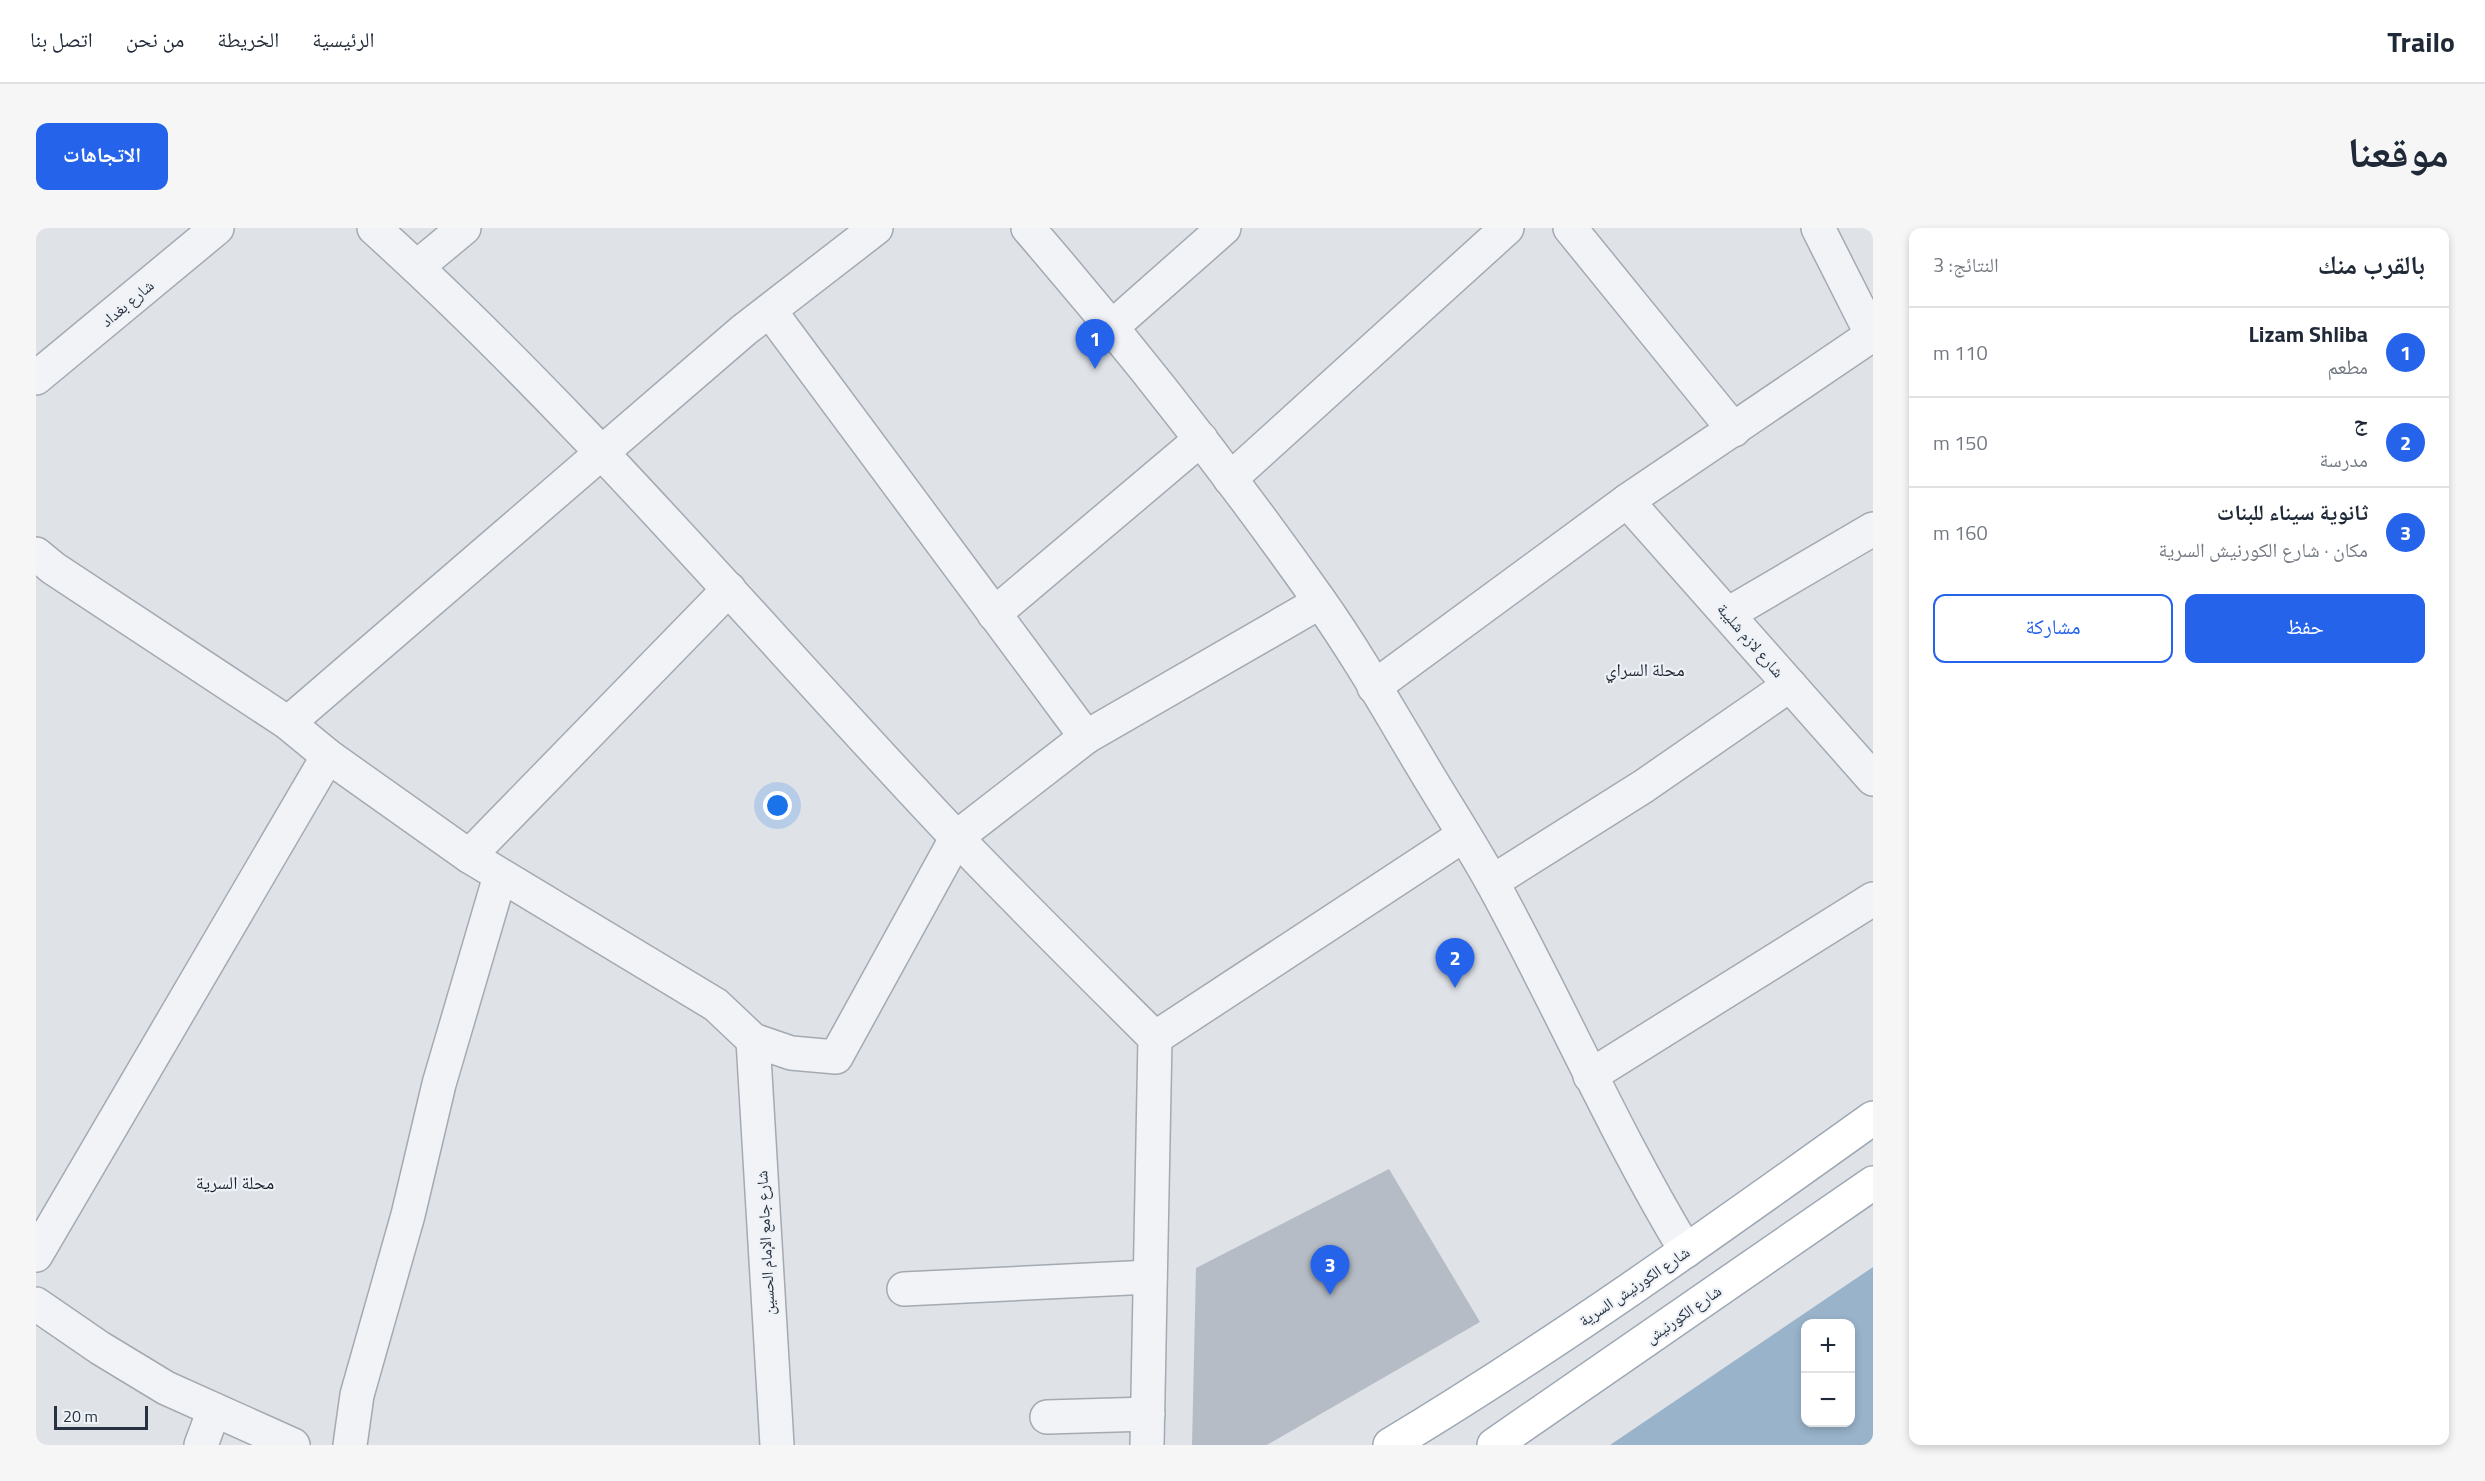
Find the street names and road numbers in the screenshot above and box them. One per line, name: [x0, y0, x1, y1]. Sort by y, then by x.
street label: شارع بغداد: [95, 274, 159, 332]
street label: شارع لازم شليبة: [1712, 597, 1790, 683]
street label: شارع جامع الإمام الحسين: [749, 1170, 781, 1316]
street label: شارع الكورنيش السرية: [1575, 1242, 1693, 1330]
street label: شارع الكورنيش: [1641, 1281, 1725, 1347]

